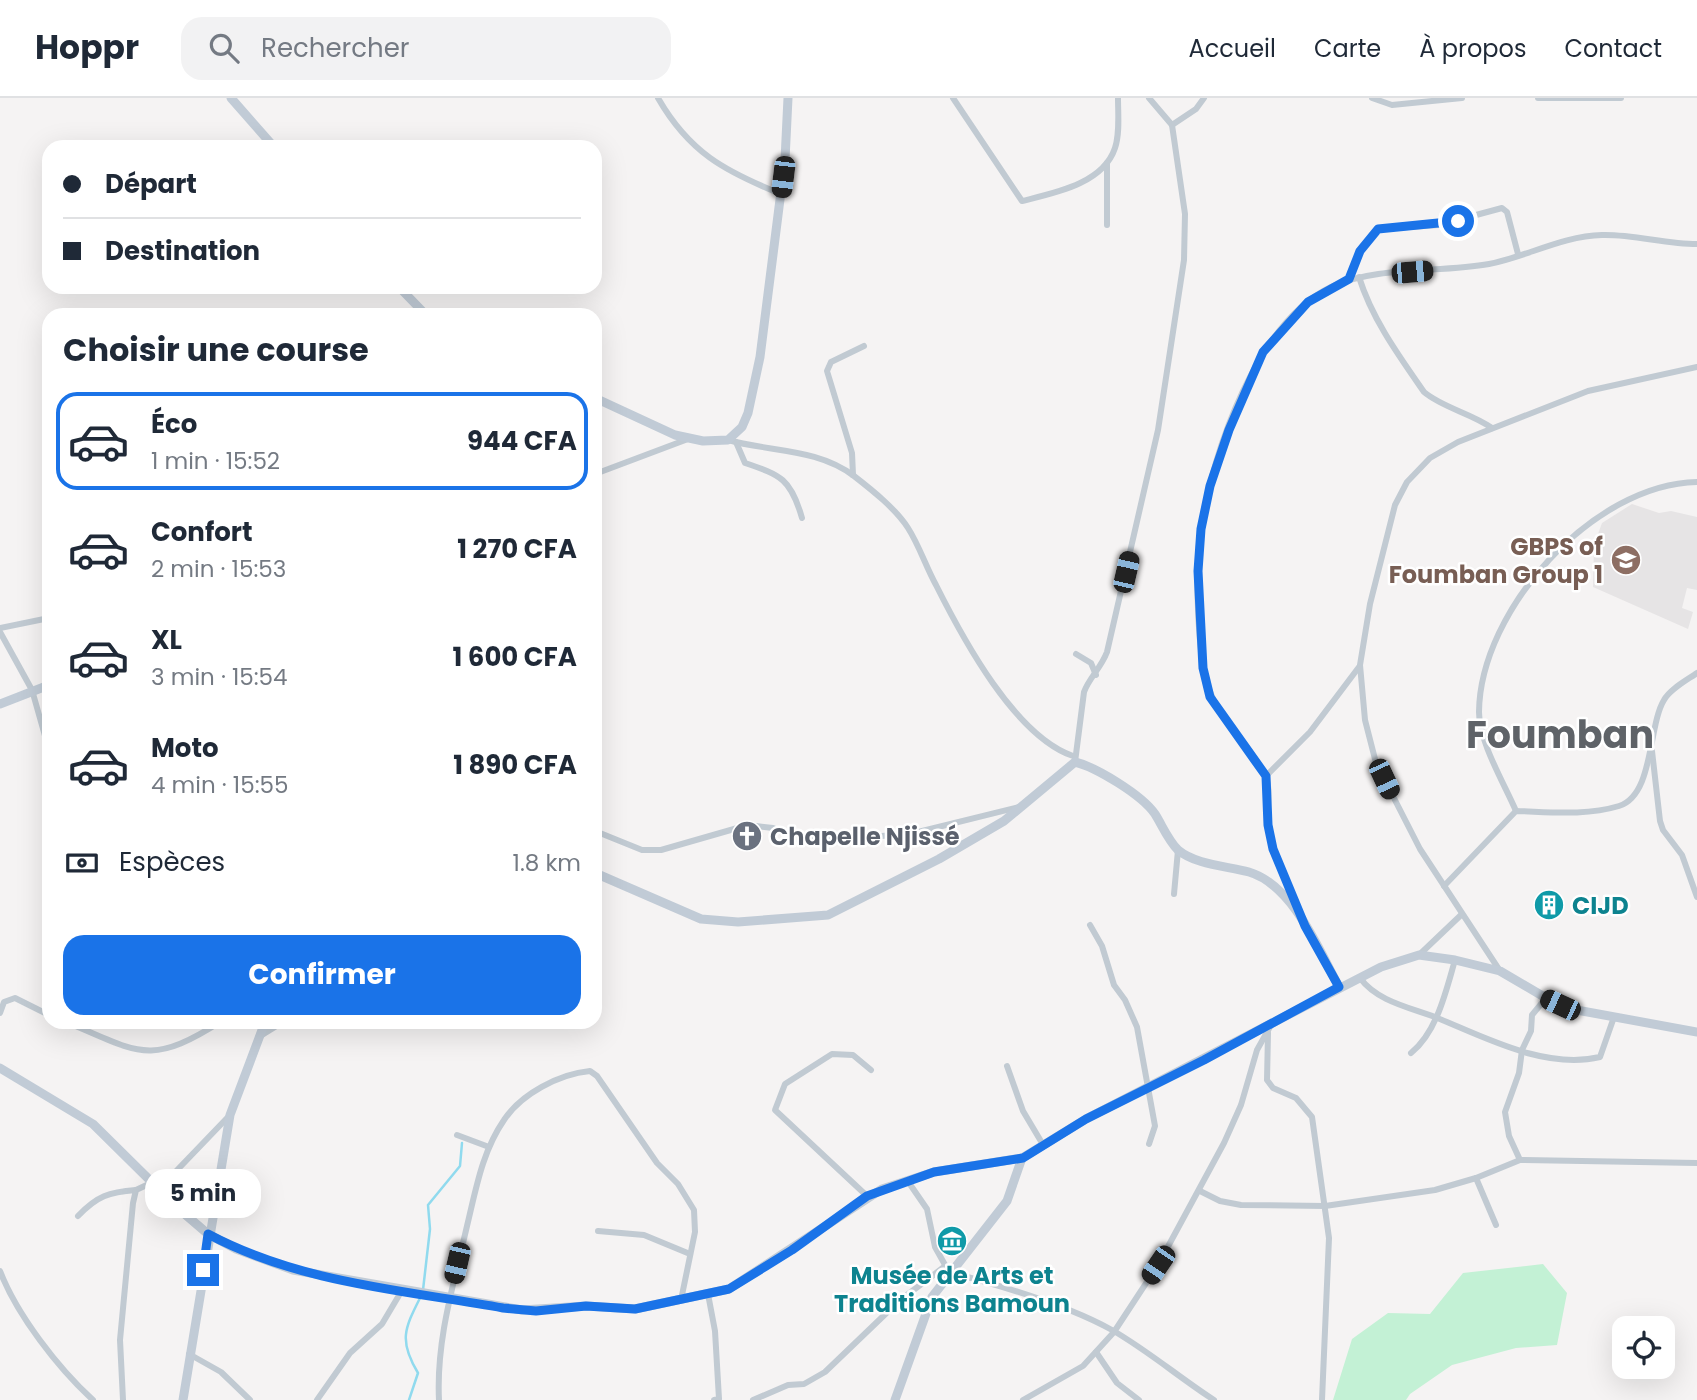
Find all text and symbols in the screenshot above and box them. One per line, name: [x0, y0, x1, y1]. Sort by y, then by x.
search box: [181, 17, 671, 80]
text: Hoppr: [35, 24, 139, 71]
icon: search: [205, 29, 243, 67]
text: Rechercher: [261, 30, 410, 66]
text: Accueil: [1189, 32, 1276, 65]
text: Carte: [1314, 32, 1381, 65]
text: À propos: [1419, 32, 1526, 65]
text: Contact: [1564, 32, 1662, 65]
car: [771, 155, 796, 199]
text: Départ: [105, 166, 197, 202]
route start: [1442, 205, 1474, 237]
text: Destination: [105, 233, 260, 269]
car: [1391, 260, 1434, 284]
text: Choisir une course: [63, 327, 369, 372]
text: Éco: [151, 406, 197, 442]
icon: car: [67, 410, 130, 473]
text: 944 CFA: [467, 423, 577, 459]
text: 1 min · 15:52: [151, 445, 280, 477]
text: Confort: [151, 514, 253, 550]
icon: car: [67, 518, 130, 581]
place label: GBPS of Foumban Group 1: [1389, 530, 1603, 591]
text: 1 270 CFA: [457, 531, 577, 567]
school or university icon: GBPS of Foumban Group 1: [1609, 543, 1643, 577]
car: [1112, 549, 1141, 595]
text: 2 min · 15:53: [151, 553, 286, 585]
text: XL: [151, 622, 182, 658]
icon: car: [67, 626, 130, 689]
text: 1 600 CFA: [453, 639, 577, 675]
text: 3 min · 15:54: [151, 661, 288, 693]
district label: Foumban: [1466, 708, 1654, 761]
text: Moto: [151, 730, 219, 766]
icon: car: [67, 734, 130, 797]
text: 1 890 CFA: [453, 747, 577, 783]
car: [1366, 756, 1403, 802]
text: 4 min · 15:55: [151, 769, 288, 801]
church icon: Chapelle Njissé: [730, 819, 764, 853]
place label: Chapelle Njissé: [770, 820, 960, 853]
icon: cash: [63, 844, 101, 882]
text: Espèces: [119, 844, 225, 880]
text: 1.8 km: [513, 847, 581, 879]
building icon: CIJD: [1532, 888, 1566, 922]
place label: CIJD: [1572, 889, 1629, 922]
button: Confirmer: [63, 935, 581, 1015]
car: [1537, 987, 1584, 1023]
callout: 5 min: [145, 1168, 261, 1218]
text: 5 min: [170, 1177, 236, 1209]
museum icon: Musée de Arts et Traditions Bamoun: [935, 1224, 969, 1258]
car: [443, 1240, 472, 1286]
car: [1138, 1242, 1179, 1288]
route end: [187, 1254, 219, 1286]
place label: Musée de Arts et Traditions Bamoun: [834, 1259, 1070, 1320]
map controls: [1612, 1316, 1675, 1379]
button: locate: [1612, 1316, 1675, 1379]

